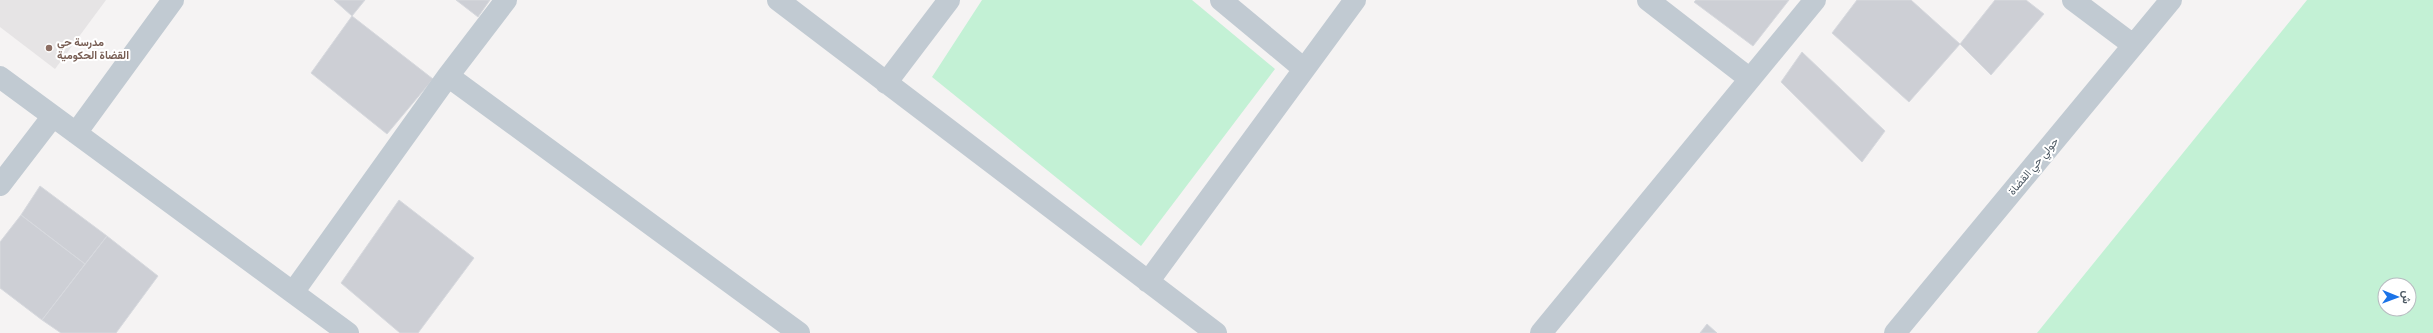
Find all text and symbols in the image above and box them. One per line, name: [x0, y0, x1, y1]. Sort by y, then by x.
place label: مدرسة حي القضاة الحكومية: [57, 36, 129, 62]
marker: مدرسة حي القضاة الحكومية: [44, 43, 54, 53]
street label: حولي حي القضاة: [2006, 135, 2064, 200]
north arrow: [2377, 277, 2417, 317]
text: ش: [2400, 290, 2413, 304]

